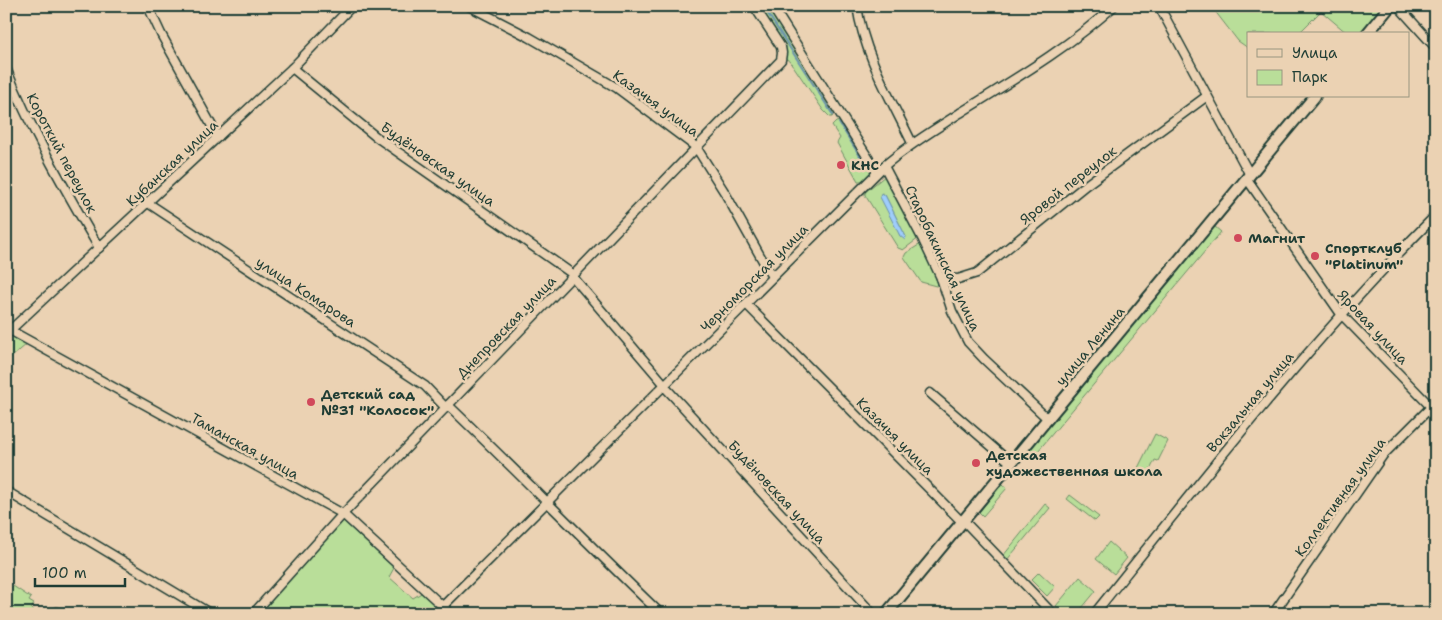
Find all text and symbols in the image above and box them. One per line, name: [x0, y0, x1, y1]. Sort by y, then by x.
legend: [1247, 32, 1410, 98]
text: Улица: [1292, 43, 1338, 63]
street label: Казачья улица: [609, 66, 703, 140]
text: Парк: [1292, 67, 1328, 87]
street label: Короткий переулок: [23, 90, 102, 217]
street label: Кубанская улица: [122, 116, 222, 210]
street label: Будёновская улица: [377, 118, 499, 210]
street label: Яровой переулок: [1016, 141, 1120, 228]
place label: КНС: [851, 156, 879, 174]
marker: КНС: [835, 159, 847, 171]
street label: Старобакинская улица: [901, 182, 985, 334]
street label: Черноморская улица: [696, 220, 812, 336]
place label: Магнит: [1248, 229, 1306, 247]
marker: Магнит: [1232, 232, 1244, 244]
place label: Спортклуб "Platinum": [1325, 239, 1403, 273]
marker: Спортклуб "Platinum": [1309, 250, 1321, 262]
street label: улица Комарова: [252, 253, 360, 331]
street label: Днепровская улица: [452, 272, 560, 382]
street label: Яровая улица: [1334, 286, 1412, 368]
street label: улица Ленина: [1052, 302, 1129, 389]
street label: Вокзальная улица: [1203, 348, 1298, 456]
place label: Детский сад №31 "Колосок": [321, 385, 434, 419]
street label: Казачья улица: [853, 394, 938, 479]
marker: Детский сад №31 "Колосок": [305, 396, 317, 408]
street label: Таманская улица: [188, 409, 302, 483]
street label: Коллективная улица: [1291, 434, 1389, 560]
street label: Будёновская улица: [724, 436, 830, 548]
place label: Детская художественная школа: [986, 446, 1163, 480]
marker: Детская художественная школа: [970, 457, 982, 469]
scale bar: [35, 555, 125, 587]
text: 100 m: [42, 563, 87, 583]

